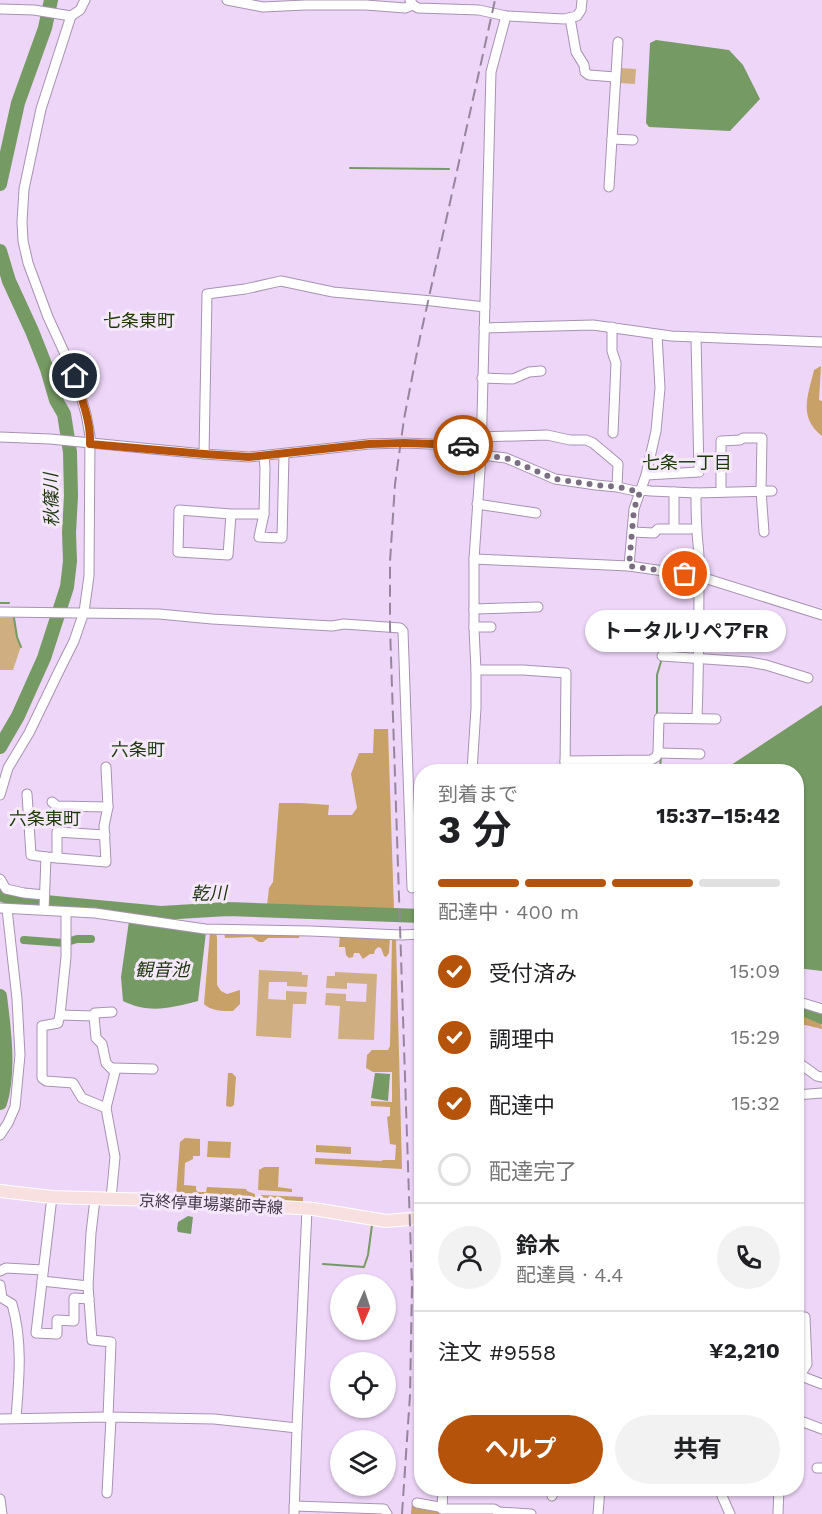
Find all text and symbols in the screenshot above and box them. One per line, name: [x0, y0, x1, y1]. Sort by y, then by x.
district label: 七条東町: [103, 310, 175, 331]
pin: [49, 350, 100, 401]
icon: home: [58, 359, 91, 392]
courier: [433, 415, 493, 475]
icon: car: [447, 429, 480, 462]
district label: 七条一丁目: [642, 452, 732, 473]
water label: 秋篠川: [40, 471, 62, 527]
pin: [659, 548, 710, 599]
icon: bag: [668, 557, 701, 590]
callout: トータルリペアFR: [584, 610, 786, 652]
text: トータルリペアFR: [602, 619, 769, 643]
district label: 六条町: [111, 739, 165, 760]
text: 到着まで: [438, 782, 518, 806]
text: 15:37–15:42: [656, 803, 780, 828]
text: 3 分: [438, 807, 511, 852]
district label: 六条東町: [9, 808, 81, 829]
water label: 乾川: [191, 882, 229, 904]
text: 配達中 · 400 m: [438, 900, 579, 924]
icon: check: [438, 955, 471, 988]
water label: 観音池: [135, 959, 191, 980]
text: 15:09: [730, 959, 780, 983]
text: 受付済み: [489, 961, 577, 986]
icon: check: [438, 1021, 471, 1054]
text: 15:29: [731, 1025, 780, 1049]
text: 調理中: [489, 1027, 555, 1052]
icon: check: [438, 1087, 471, 1120]
text: 15:32: [731, 1091, 780, 1115]
text: 配達中: [489, 1093, 555, 1118]
text: 配達完了: [489, 1159, 577, 1184]
street label: 京終停車場薬師寺線: [139, 1191, 283, 1217]
button: person: [438, 1226, 501, 1289]
button: phone: [717, 1226, 780, 1289]
text: 鈴木: [516, 1233, 560, 1258]
text: 配達員 · 4.4: [516, 1263, 624, 1287]
north arrow: [330, 1274, 396, 1340]
map controls: [330, 1274, 396, 1496]
text: ¥2,210: [709, 1338, 780, 1363]
text: 注文 #9558: [438, 1340, 556, 1365]
button: locate: [330, 1352, 396, 1418]
button: ヘルプ: [438, 1415, 603, 1484]
button: 共有: [615, 1415, 780, 1484]
button: layers: [330, 1430, 396, 1496]

